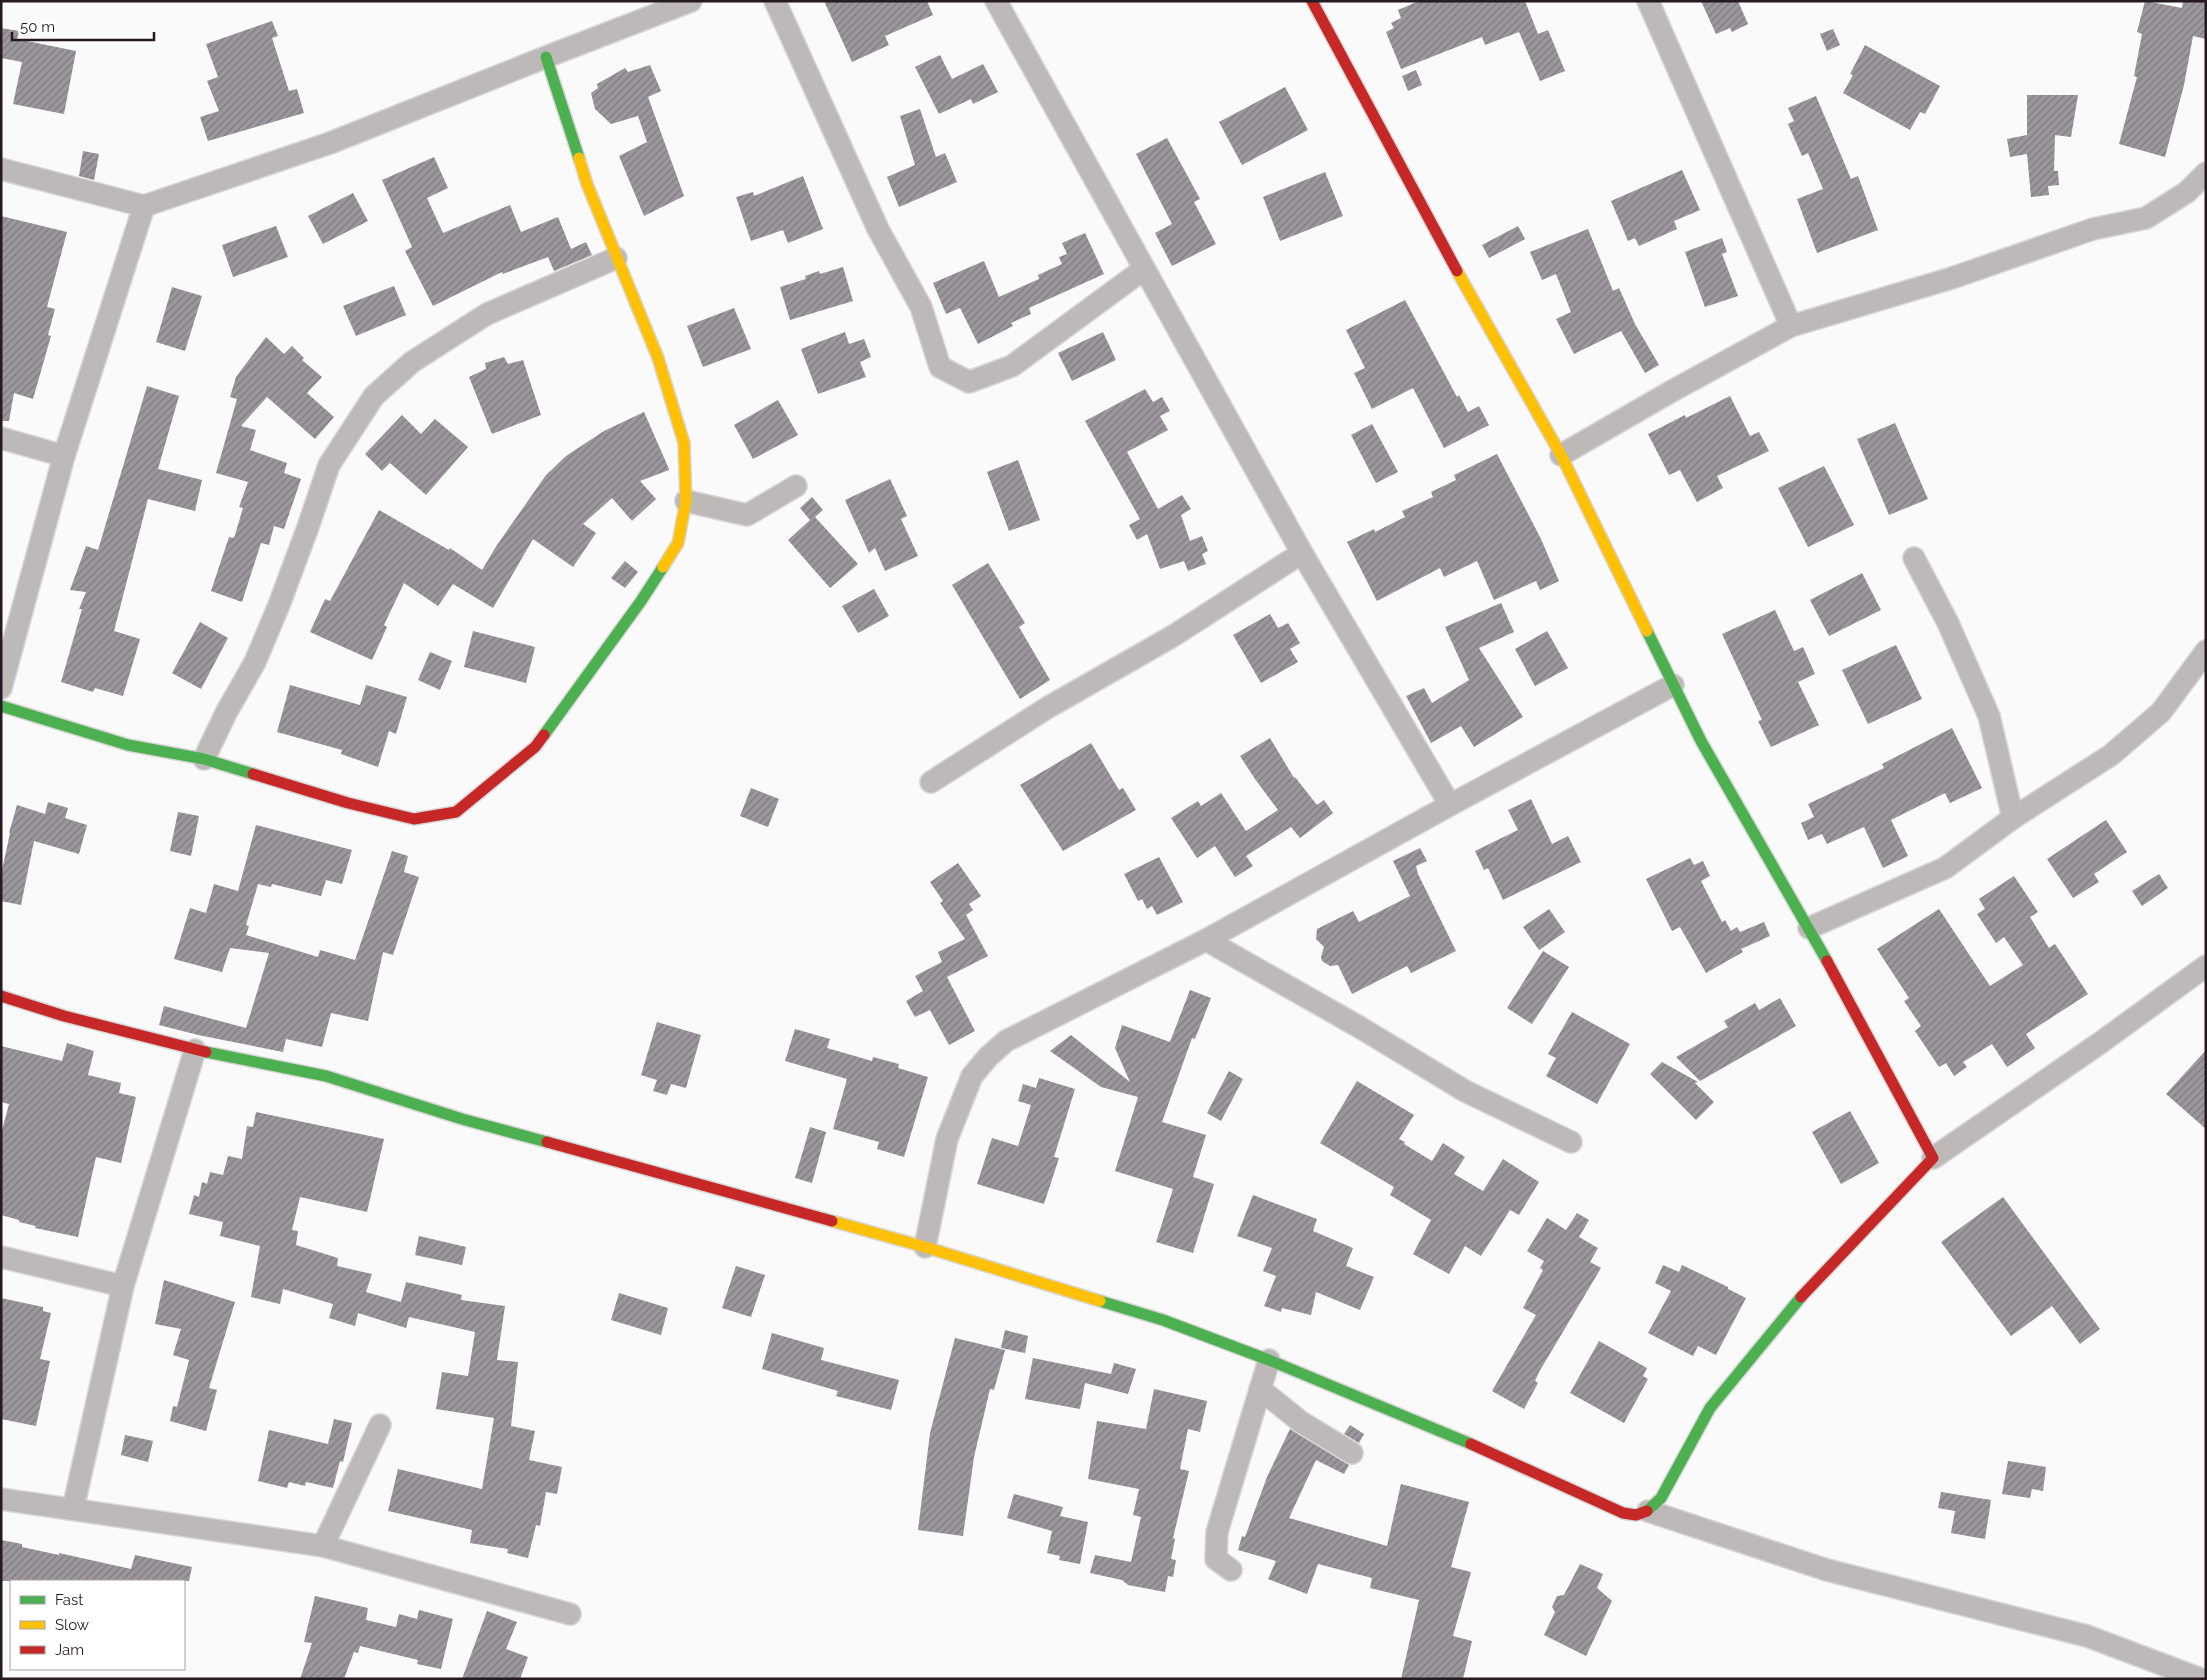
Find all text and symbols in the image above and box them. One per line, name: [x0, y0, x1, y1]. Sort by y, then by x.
scale bar: [12, 10, 155, 42]
text: 50 m: [20, 18, 55, 36]
legend: [10, 1580, 185, 1670]
text: Fast: [55, 1591, 83, 1609]
text: Slow: [55, 1616, 89, 1634]
text: Jam: [55, 1641, 84, 1659]

